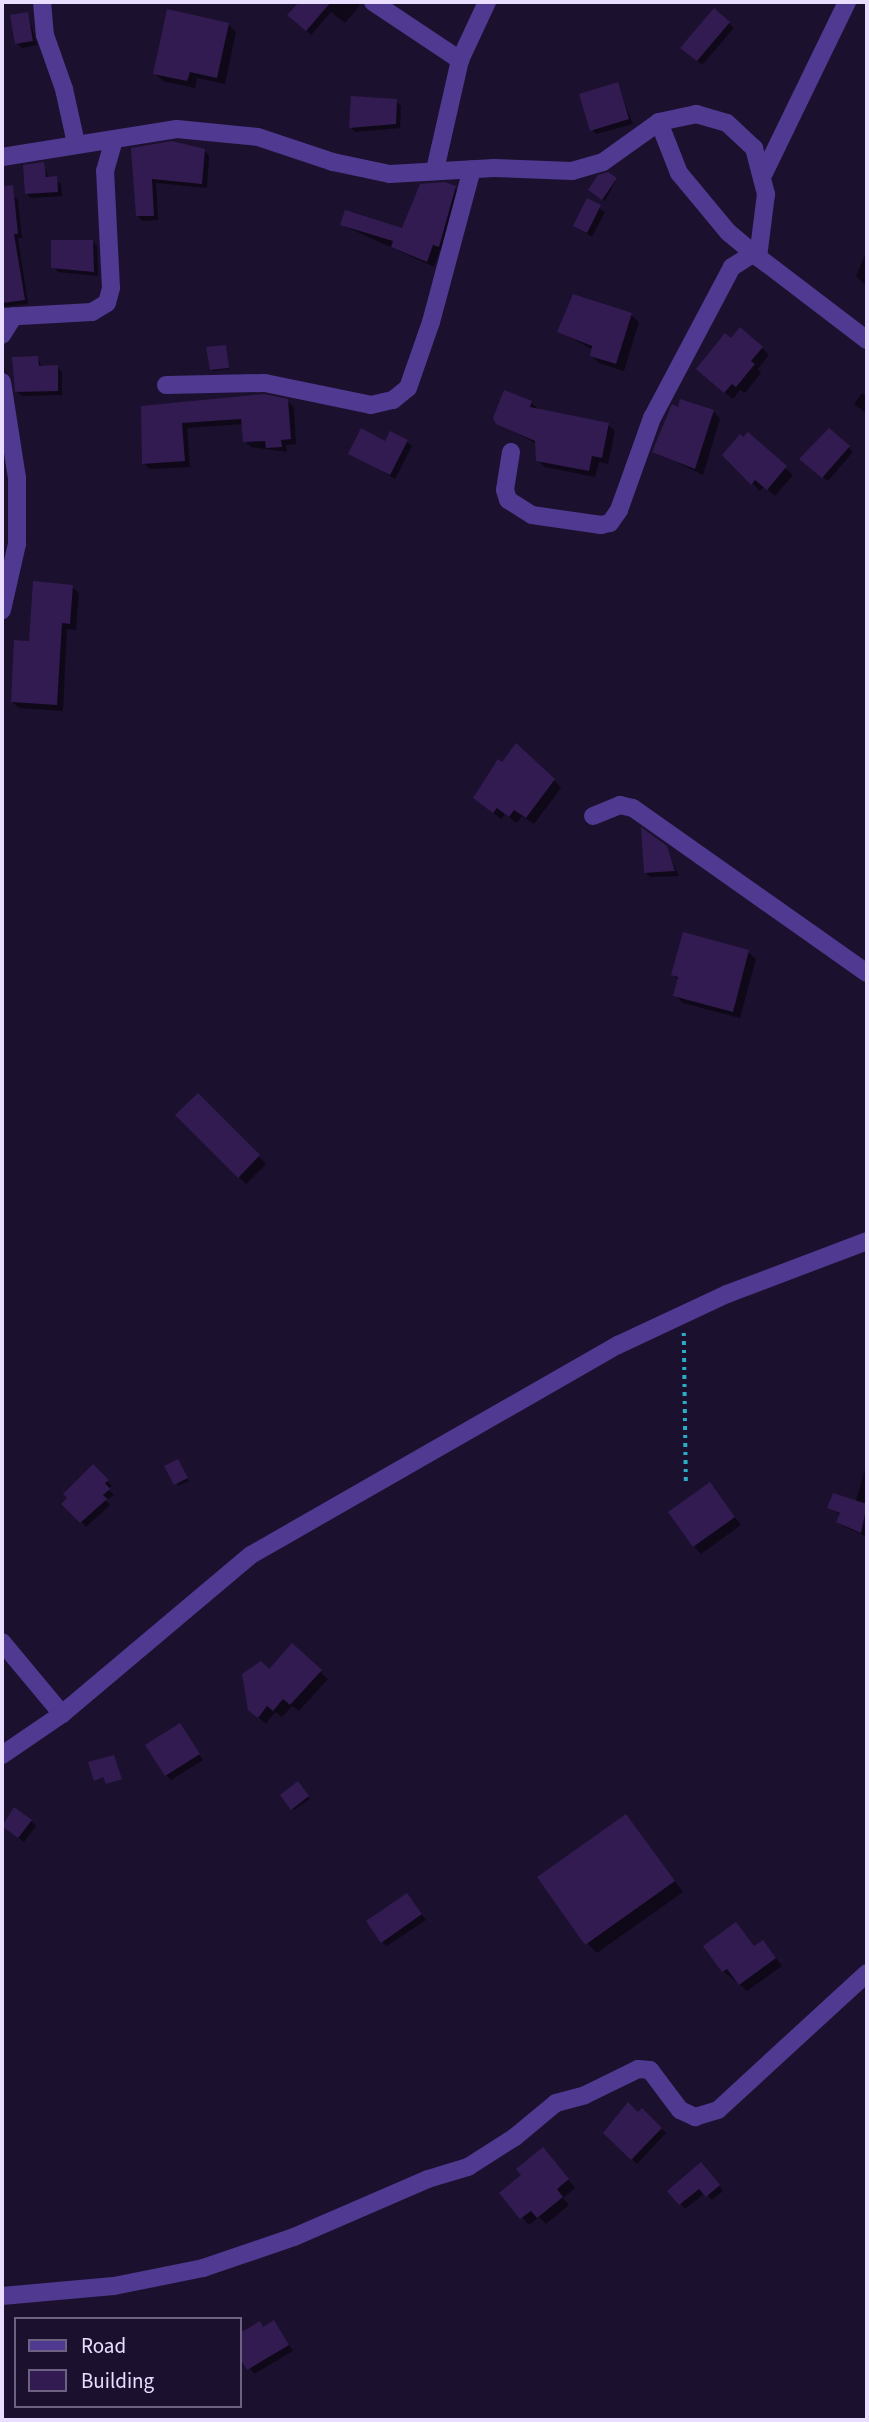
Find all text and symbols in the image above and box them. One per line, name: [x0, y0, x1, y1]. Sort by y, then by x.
legend: [14, 2317, 242, 2408]
text: Road: [81, 2331, 126, 2361]
text: Building: [81, 2366, 154, 2396]

